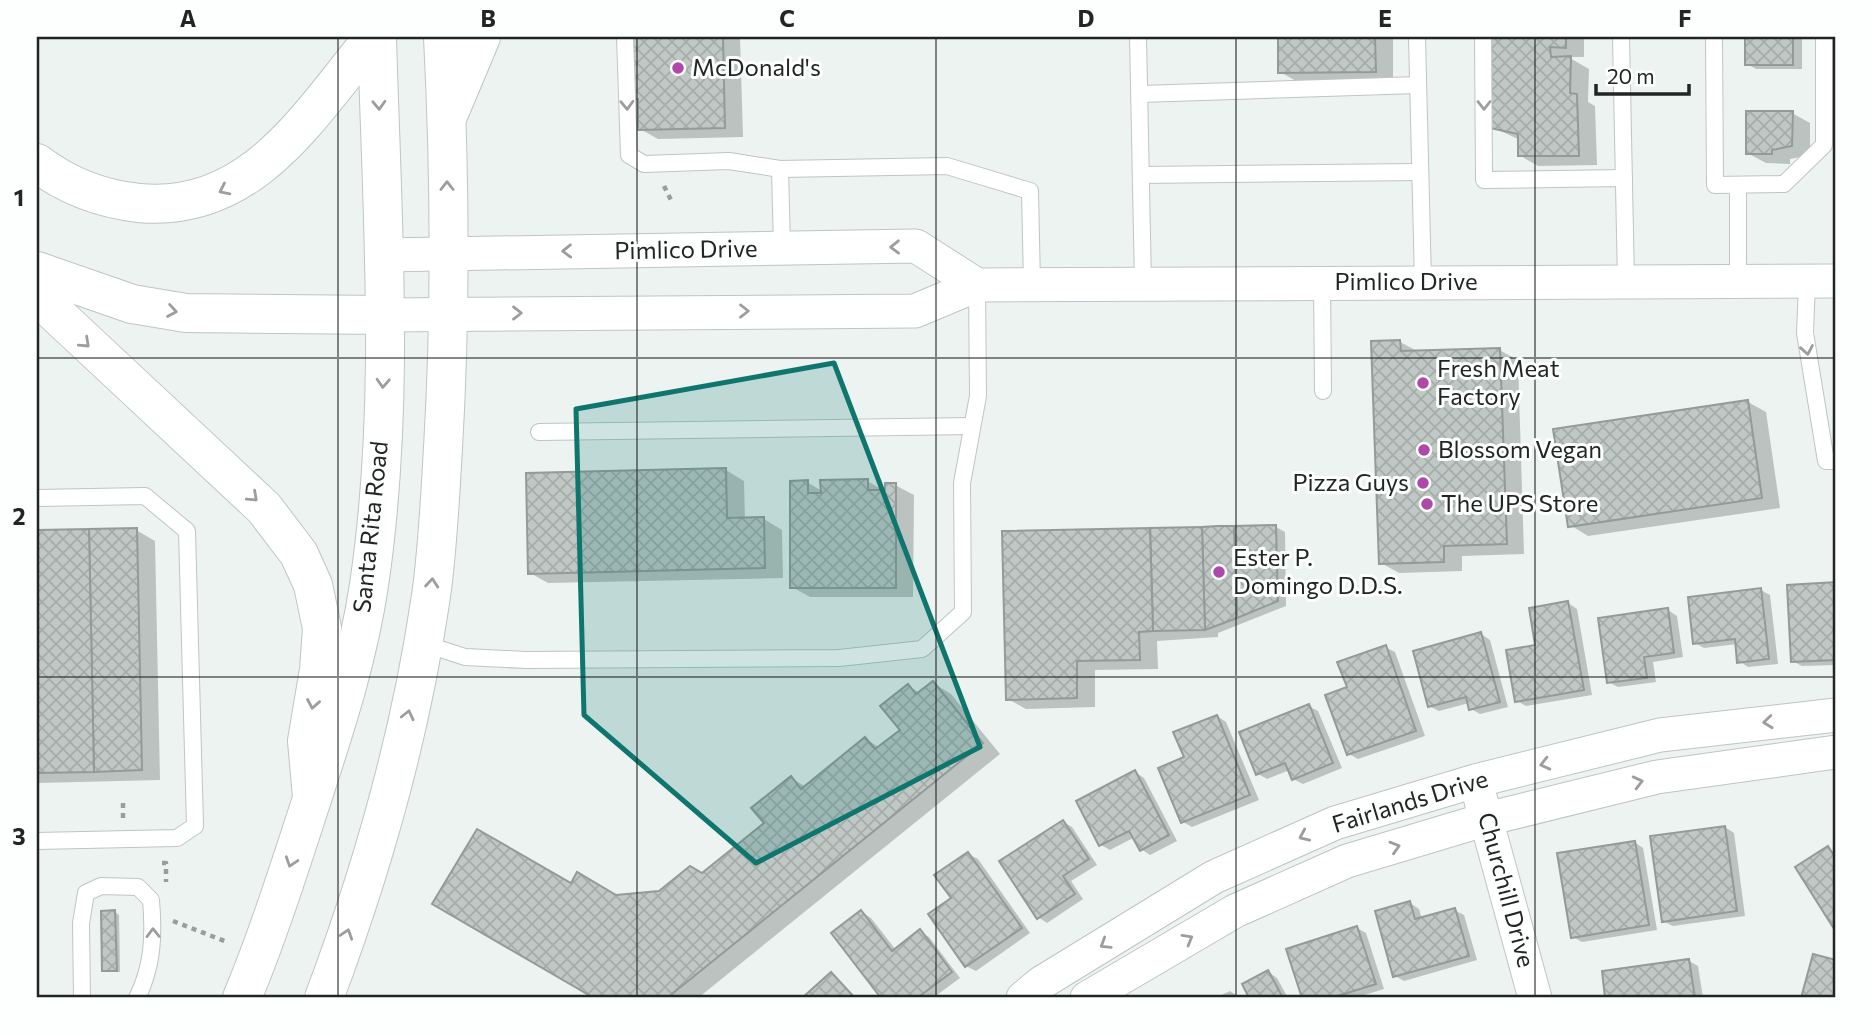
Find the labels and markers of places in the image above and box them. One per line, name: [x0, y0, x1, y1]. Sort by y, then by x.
place label: McDonald's: [692, 52, 821, 81]
marker: McDonald's: [670, 60, 686, 76]
place label: Fresh Meat Factory: [1437, 353, 1560, 410]
marker: Fresh Meat Factory: [1415, 375, 1431, 391]
place label: Blossom Vegan: [1438, 434, 1602, 463]
marker: Blossom Vegan: [1416, 442, 1432, 458]
place label: Pizza Guys: [1293, 467, 1409, 496]
marker: Pizza Guys: [1415, 475, 1431, 491]
place label: The UPS Store: [1441, 488, 1598, 517]
marker: The UPS Store: [1419, 496, 1435, 512]
place label: Ester P. Domingo D.D.S.: [1233, 542, 1403, 599]
marker: Ester P. Domingo D.D.S.: [1211, 564, 1227, 580]

